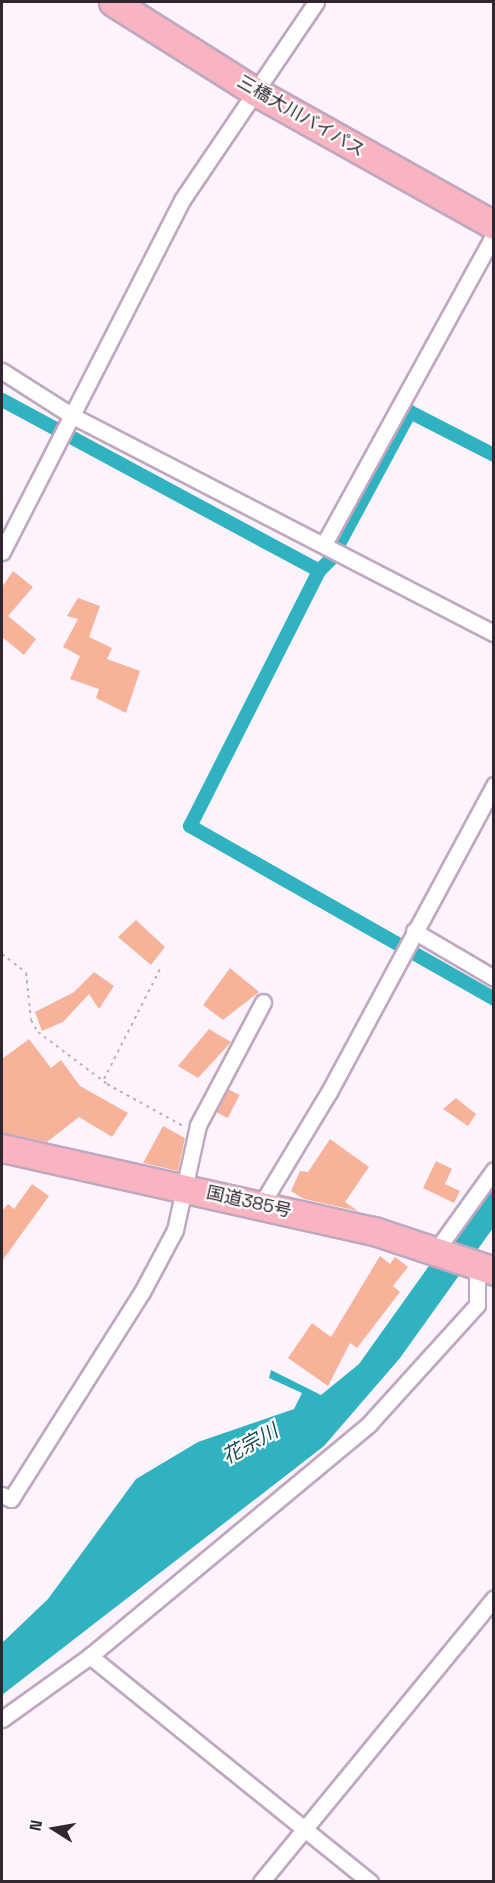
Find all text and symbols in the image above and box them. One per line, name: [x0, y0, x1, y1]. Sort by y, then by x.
street label: 三橋大川バイパス: [233, 71, 369, 161]
street label: 国道385号: [204, 1182, 294, 1222]
water label: 花宗川: [218, 1419, 282, 1469]
north arrow: [24, 1799, 84, 1859]
text: N: [25, 1818, 47, 1833]

